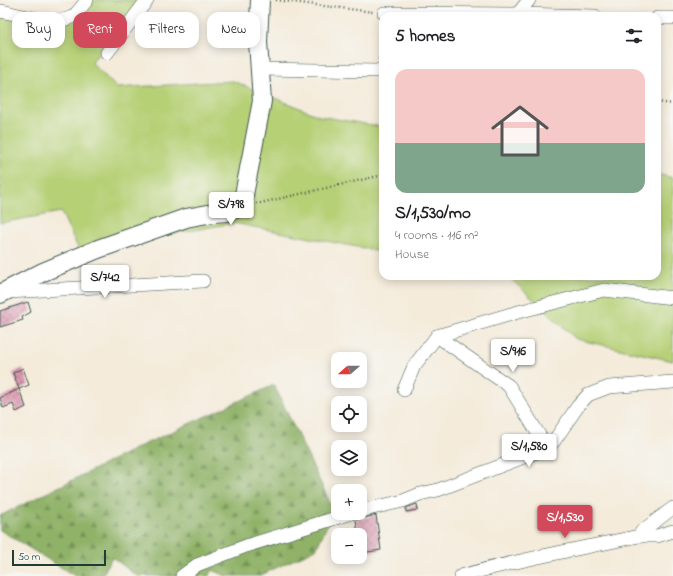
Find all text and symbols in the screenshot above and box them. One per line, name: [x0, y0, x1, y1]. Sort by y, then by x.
chip: Buy: [12, 12, 65, 48]
chip: Rent: [73, 12, 127, 48]
chip: Filters: [135, 12, 199, 48]
chip: New: [207, 12, 260, 48]
text: 5 homes: [395, 24, 455, 49]
icon: filters: [623, 25, 645, 47]
icon: home: [484, 95, 556, 167]
pin: S/798: [203, 192, 259, 226]
text: S/798: [218, 195, 244, 214]
text: S/1,530/mo: [395, 201, 471, 226]
text: 4 rooms · 116 m²: [395, 226, 478, 245]
text: House: [395, 245, 429, 264]
pin: S/742: [77, 265, 133, 299]
text: S/742: [90, 268, 120, 287]
pin: S/916: [485, 339, 541, 373]
text: S/916: [500, 342, 526, 361]
north arrow: [331, 352, 367, 388]
map controls: [331, 352, 367, 564]
button: locate: [331, 396, 367, 432]
pin: S/1,580: [492, 434, 566, 468]
text: S/1,580: [511, 437, 547, 456]
button: layers: [331, 440, 367, 476]
button: +: [331, 484, 367, 520]
pin: S/1,530: [528, 505, 602, 539]
text: S/1,530: [546, 508, 584, 527]
button: −: [331, 528, 367, 564]
scale bar: [12, 548, 106, 567]
text: 50 m: [18, 549, 40, 565]

